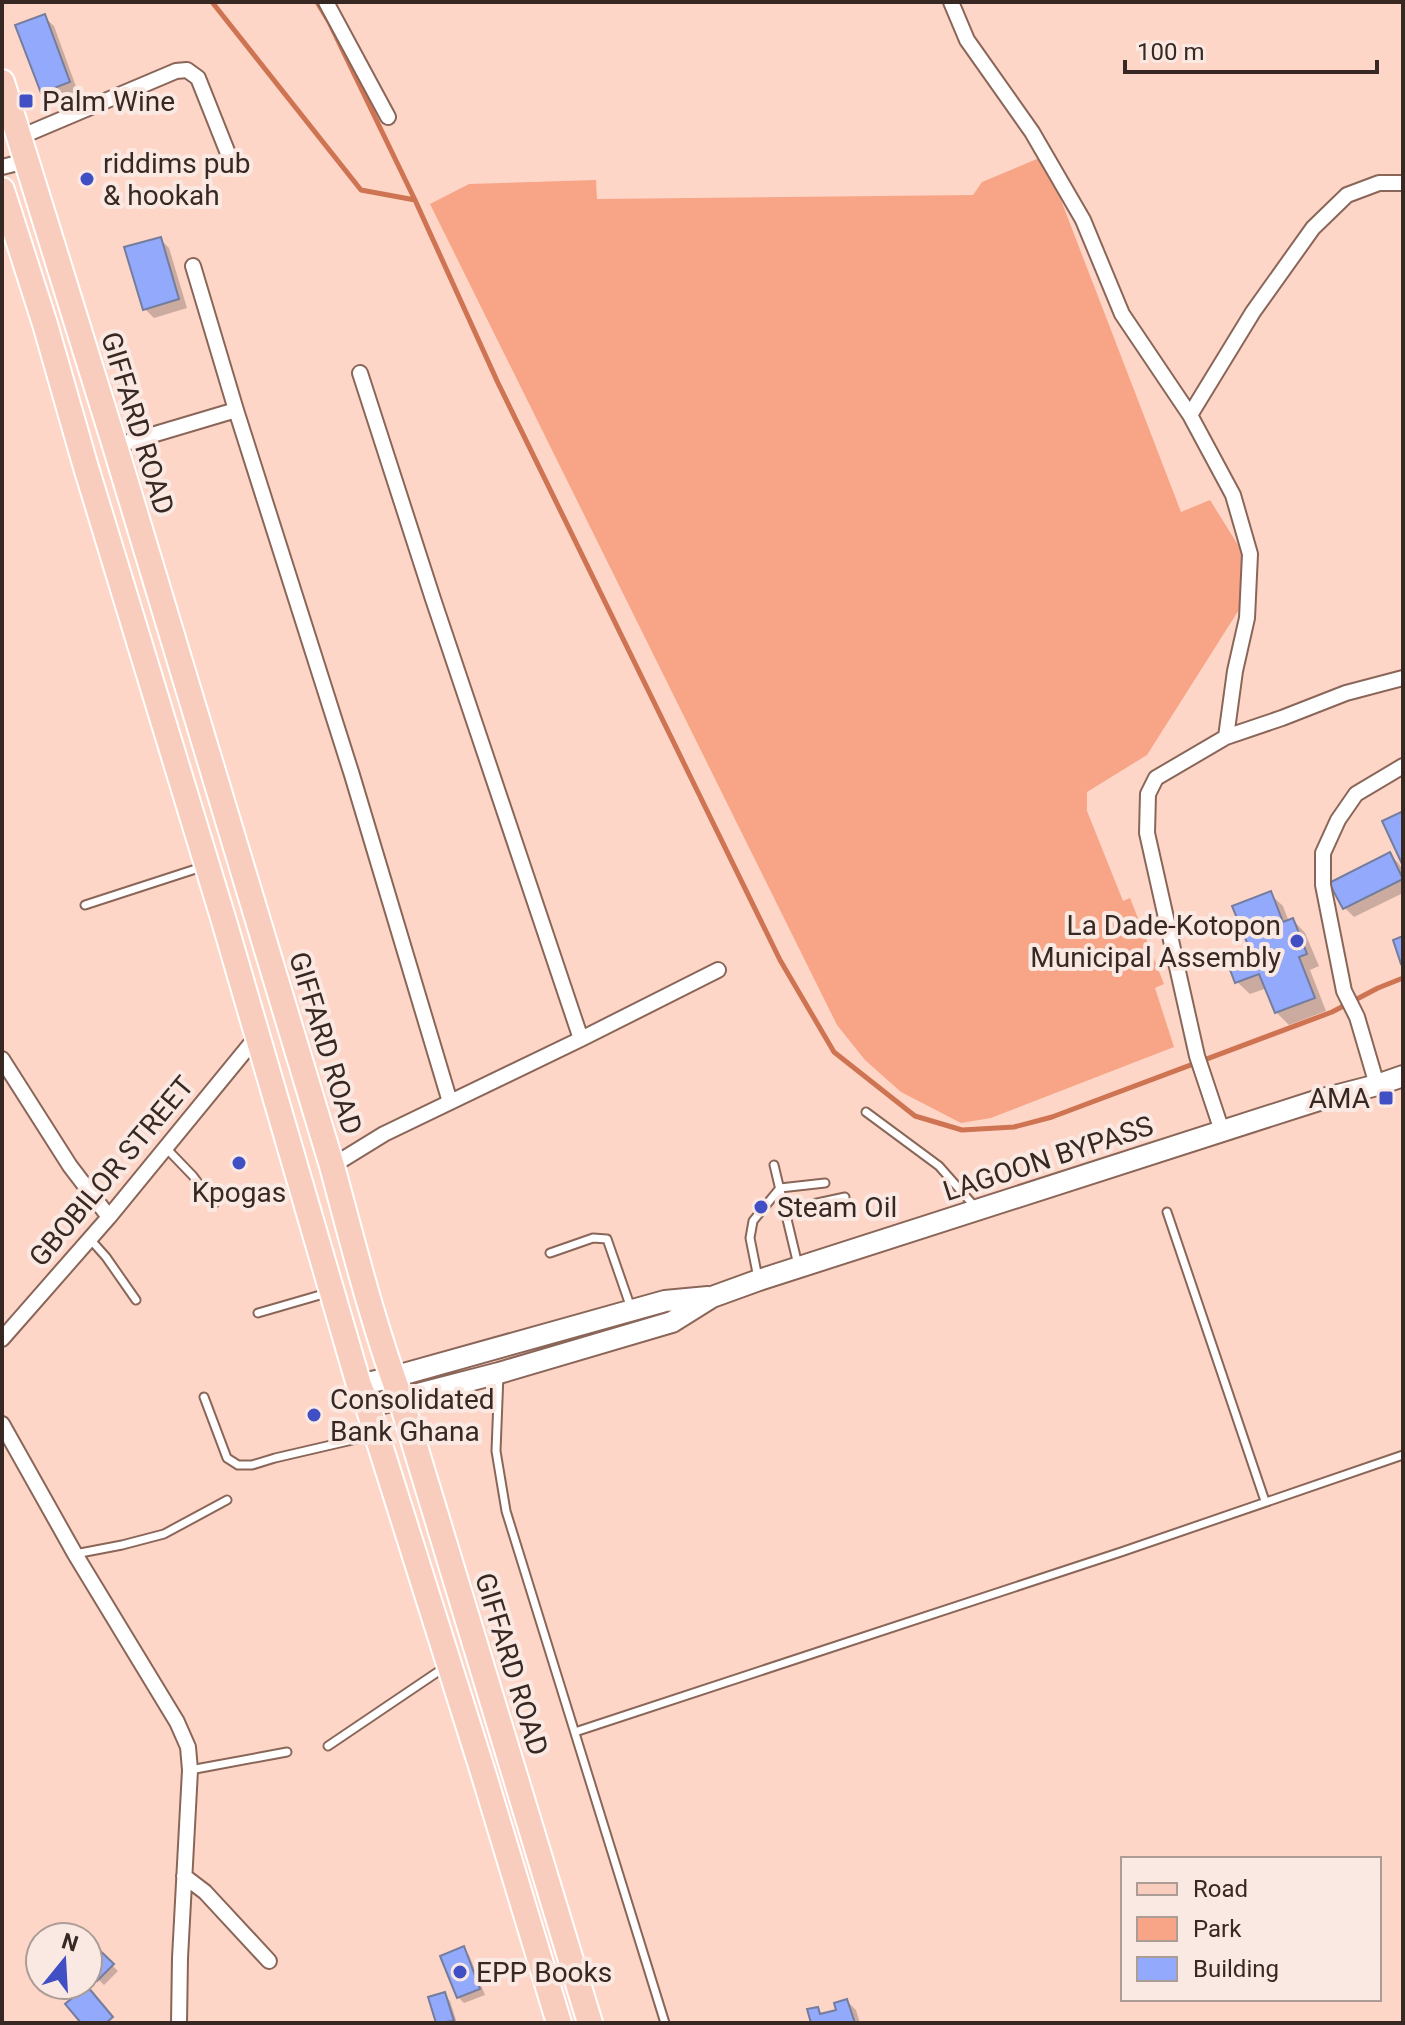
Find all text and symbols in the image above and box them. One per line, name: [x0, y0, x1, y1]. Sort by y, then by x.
scale bar: [1125, 24, 1377, 74]
text: 100 m: [1137, 38, 1204, 66]
place label: Palm Wine: [42, 85, 175, 118]
marker: Palm Wine: [17, 92, 35, 110]
place label: riddims pub & hookah: [103, 147, 251, 212]
marker: riddims pub & hookah: [78, 170, 96, 188]
street label: GIFFARD ROAD: [94, 328, 181, 518]
place label: La Dade-Kotopon Municipal Assembly: [1030, 909, 1281, 974]
marker: La Dade-Kotopon Municipal Assembly: [1288, 932, 1306, 950]
street label: GIFFARD ROAD: [282, 948, 369, 1138]
street label: GBOBILOR STREET: [22, 1069, 201, 1273]
place label: AMA: [1309, 1082, 1370, 1115]
marker: AMA: [1377, 1089, 1395, 1107]
street label: LAGOON BYPASS: [939, 1109, 1157, 1208]
marker: Kpogas: [230, 1154, 248, 1172]
place label: Kpogas: [192, 1176, 286, 1209]
place label: Steam Oil: [777, 1191, 897, 1224]
marker: Steam Oil: [752, 1198, 770, 1216]
place label: Consolidated Bank Ghana: [330, 1383, 495, 1448]
marker: Consolidated Bank Ghana: [305, 1406, 323, 1424]
street label: GIFFARD ROAD: [468, 1569, 555, 1759]
legend: [1121, 1857, 1381, 2001]
text: Road: [1193, 1875, 1248, 1903]
text: Park: [1193, 1915, 1242, 1943]
north arrow: [24, 1921, 104, 2001]
text: N: [59, 1928, 81, 1957]
text: Building: [1193, 1955, 1279, 1983]
place label: EPP Books: [476, 1956, 612, 1989]
marker: EPP Books: [451, 1963, 469, 1981]

